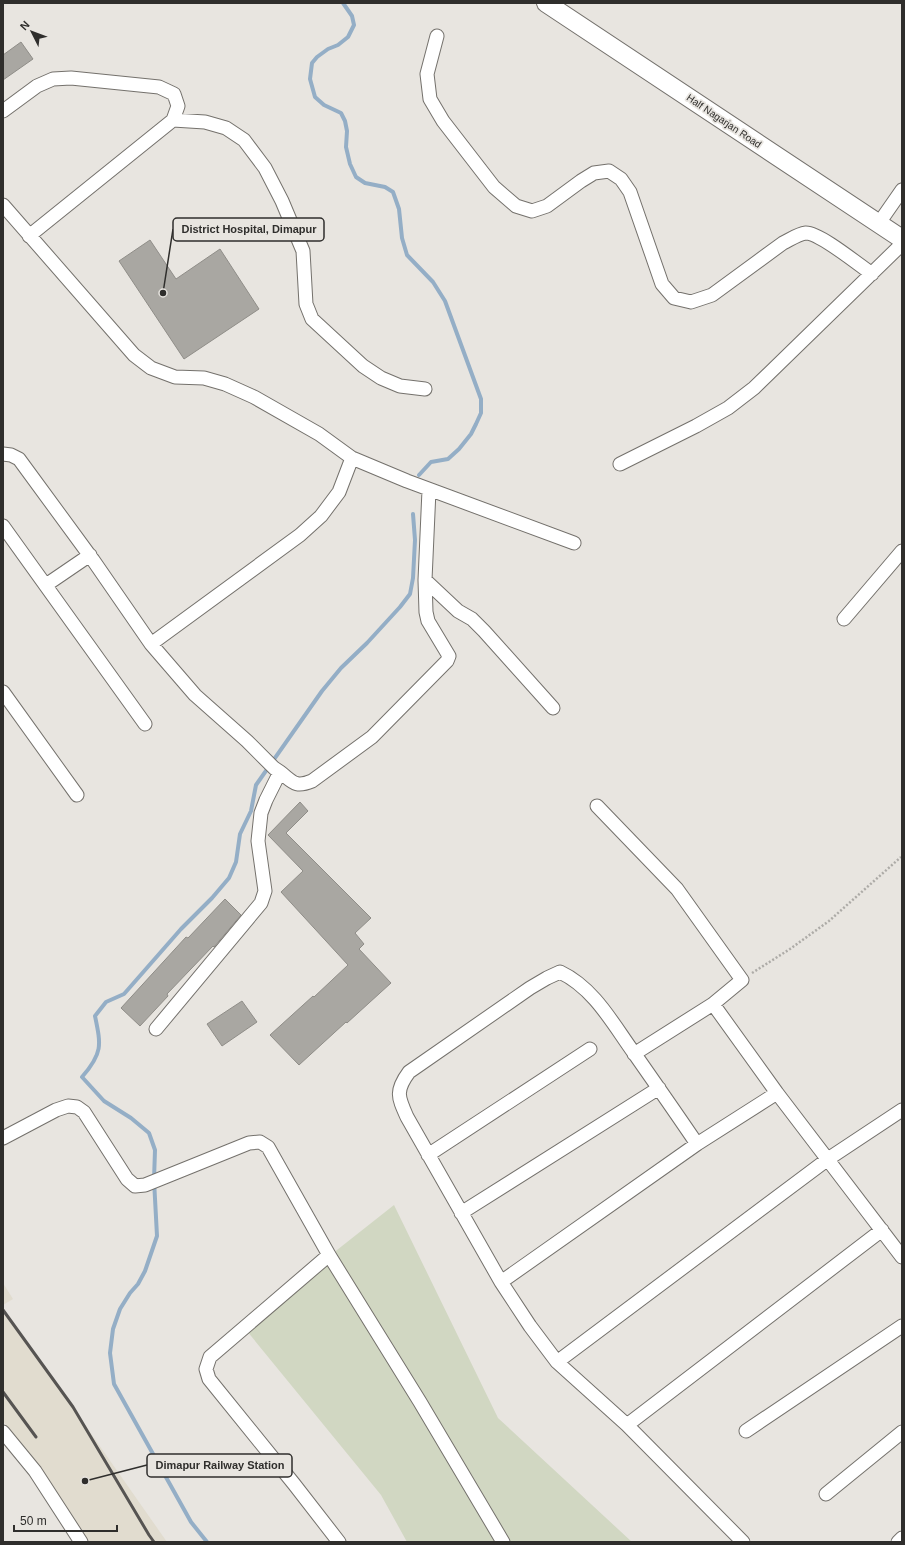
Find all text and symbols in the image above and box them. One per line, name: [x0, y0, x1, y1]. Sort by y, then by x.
north arrow: [12, 12, 52, 52]
text: N: [17, 18, 32, 32]
street label: Half Nagarjan Road: [685, 92, 763, 150]
callout: District Hospital, Dimapur: [173, 218, 324, 241]
text: District Hospital, Dimapur: [181, 223, 317, 235]
callout: Dimapur Railway Station: [147, 1454, 292, 1477]
text: Dimapur Railway Station: [156, 1459, 285, 1471]
scale bar: [14, 1507, 117, 1533]
text: 50 m: [20, 1514, 47, 1528]

